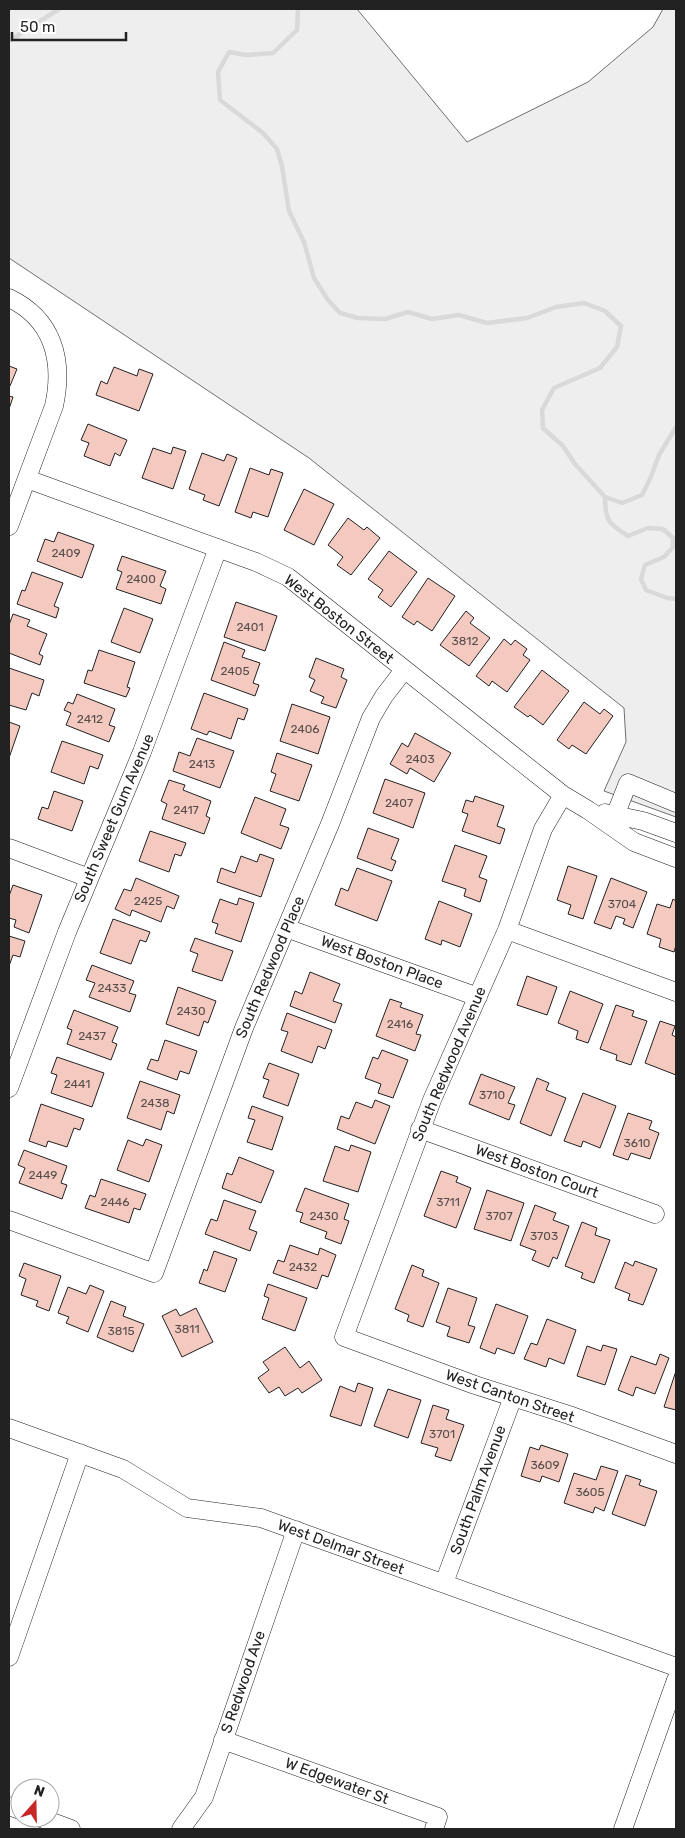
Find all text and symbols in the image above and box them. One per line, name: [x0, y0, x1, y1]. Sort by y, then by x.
scale bar: [12, 10, 126, 42]
text: 50 m: [20, 18, 55, 36]
house number: 2409: [51, 546, 81, 560]
street label: West Boston Street: [281, 571, 398, 667]
house number: 2400: [126, 572, 156, 586]
house number: 2401: [236, 620, 264, 634]
house number: 3812: [451, 634, 479, 648]
house number: 2405: [220, 664, 250, 678]
house number: 2412: [77, 712, 103, 726]
house number: 2406: [290, 722, 320, 736]
street label: South Sweet Gum Avenue: [70, 731, 158, 905]
house number: 2403: [405, 752, 435, 766]
house number: 2413: [189, 757, 215, 771]
house number: 2407: [385, 796, 413, 810]
house number: 2417: [173, 803, 199, 817]
street label: South Redwood Place: [232, 893, 308, 1041]
house number: 2425: [134, 894, 162, 908]
house number: 3704: [608, 897, 637, 911]
street label: West Boston Place: [318, 931, 446, 993]
house number: 2433: [98, 981, 126, 995]
street label: South Redwood Avenue: [408, 984, 490, 1144]
house number: 2430: [176, 1004, 206, 1018]
house number: 2416: [387, 1017, 413, 1031]
house number: 2437: [78, 1029, 106, 1043]
house number: 2441: [64, 1077, 90, 1091]
house number: 3710: [479, 1088, 505, 1102]
house number: 2438: [140, 1096, 170, 1110]
house number: 3610: [624, 1136, 650, 1150]
street label: West Boston Court: [473, 1140, 601, 1202]
house number: 2449: [29, 1168, 57, 1182]
house number: 2446: [100, 1195, 130, 1209]
house number: 3711: [436, 1195, 460, 1209]
house number: 2430: [309, 1209, 339, 1223]
house number: 3707: [485, 1209, 513, 1223]
house number: 3703: [530, 1229, 558, 1243]
house number: 2432: [289, 1260, 317, 1274]
house number: 3811: [174, 1322, 200, 1336]
house number: 3815: [107, 1324, 135, 1338]
street label: West Canton Street: [443, 1365, 577, 1427]
street label: South Palm Avenue: [446, 1423, 510, 1557]
house number: 3701: [429, 1427, 455, 1441]
house number: 3609: [530, 1458, 560, 1472]
house number: 3605: [575, 1485, 605, 1499]
street label: West Delmar Street: [275, 1516, 407, 1578]
street label: S Redwood Ave: [217, 1628, 269, 1736]
street label: W Edgewater St: [283, 1754, 391, 1808]
north arrow: [10, 1778, 60, 1828]
text: N: [32, 1782, 47, 1801]

